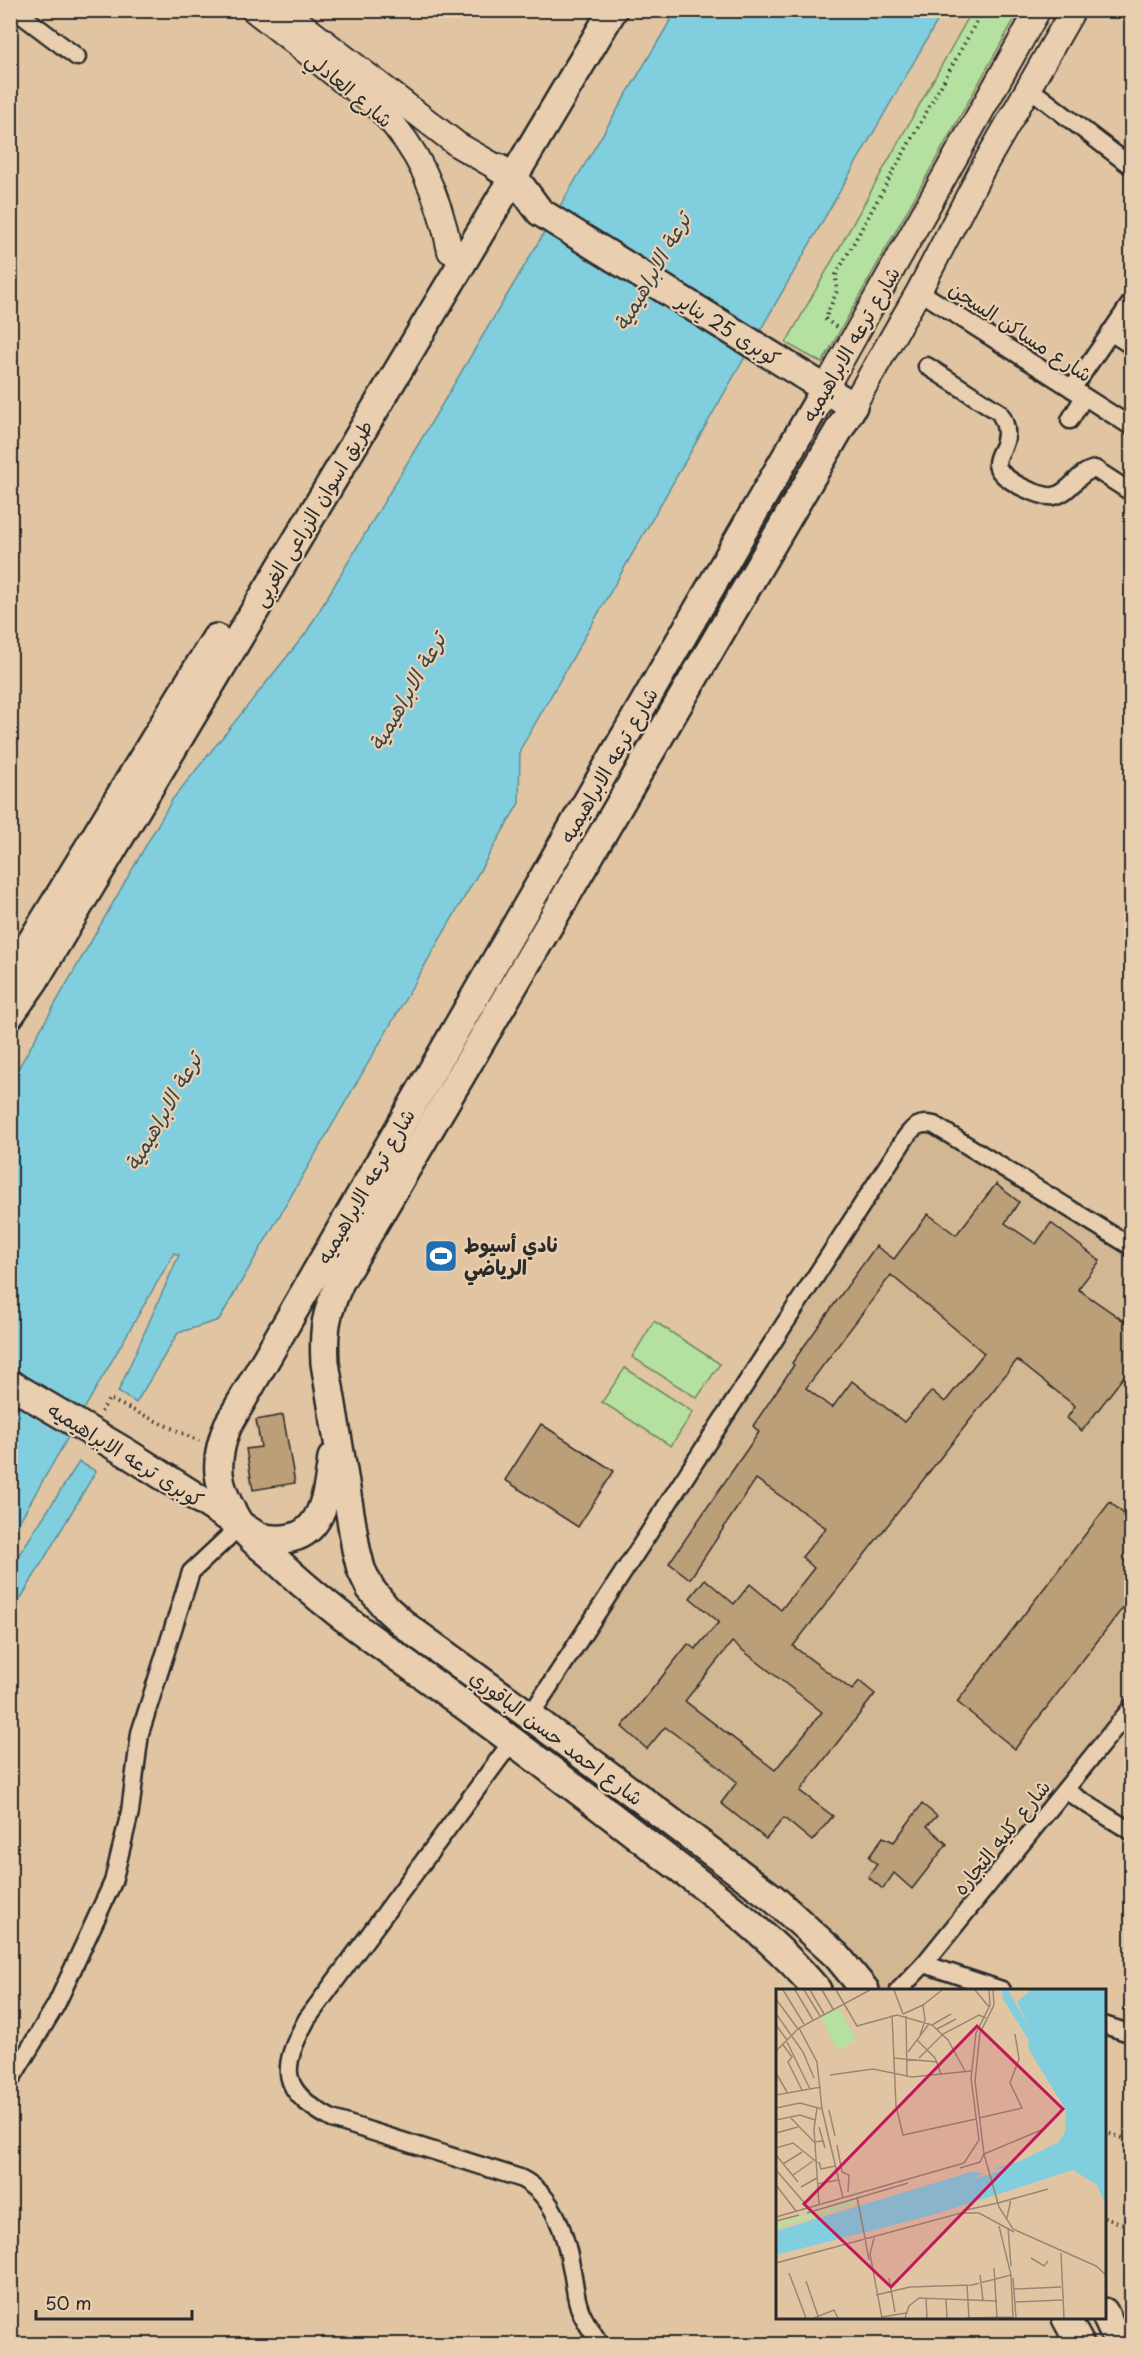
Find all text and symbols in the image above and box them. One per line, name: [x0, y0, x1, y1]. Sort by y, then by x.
street label: شارع العادلي: [297, 44, 400, 137]
water label: ترعة الابراهيمية: [604, 203, 700, 336]
street label: شارع ترعه الابراهيميه: [793, 261, 907, 427]
street label: شارع مساكن السجن: [943, 273, 1099, 389]
street label: كوبرى 25 يناير: [670, 284, 787, 373]
street label: طريق اسوان الزراعى الغربى: [244, 414, 380, 612]
water label: ترعة الابراهيمية: [359, 623, 455, 756]
street label: شارع ترعه الابراهيميه: [551, 682, 665, 848]
water label: ترعة الابراهيمية: [115, 1043, 211, 1176]
street label: شارع ترعه الابراهيميه: [308, 1103, 422, 1269]
place label: نادي أسيوط الرياضي: [464, 1229, 558, 1286]
sports icon: نادي أسيوط الرياضي: [423, 1238, 459, 1274]
street label: كوبرى ترعه الابراهيميه: [42, 1394, 210, 1514]
street label: شارع احمد حسن الباقوري: [463, 1662, 650, 1813]
street label: شارع كليه التجاره: [945, 1773, 1057, 1901]
inset map: [776, 1989, 1106, 2319]
scale bar: [36, 2283, 192, 2321]
text: 50 m: [45, 2289, 92, 2316]

